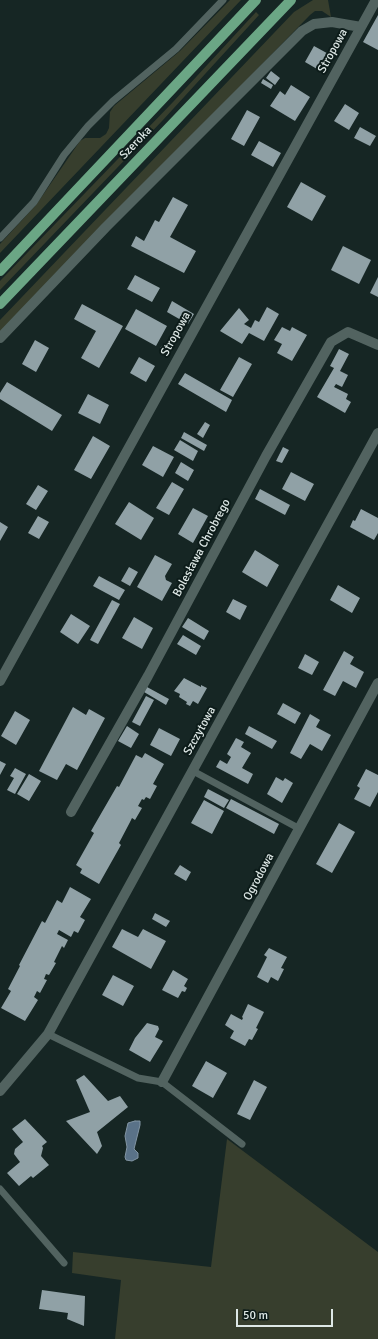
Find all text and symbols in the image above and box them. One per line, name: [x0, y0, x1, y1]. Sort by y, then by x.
street label: Stropowa: [315, 26, 351, 76]
street label: Szeroka: [117, 124, 155, 162]
street label: Stropowa: [158, 309, 194, 359]
street label: Bolesława Chrobrego: [170, 497, 234, 599]
street label: Szczytowa: [181, 704, 219, 758]
street label: Ogrodowa: [240, 851, 278, 903]
scale bar: [238, 1301, 335, 1327]
text: 50 m: [243, 1308, 268, 1323]

